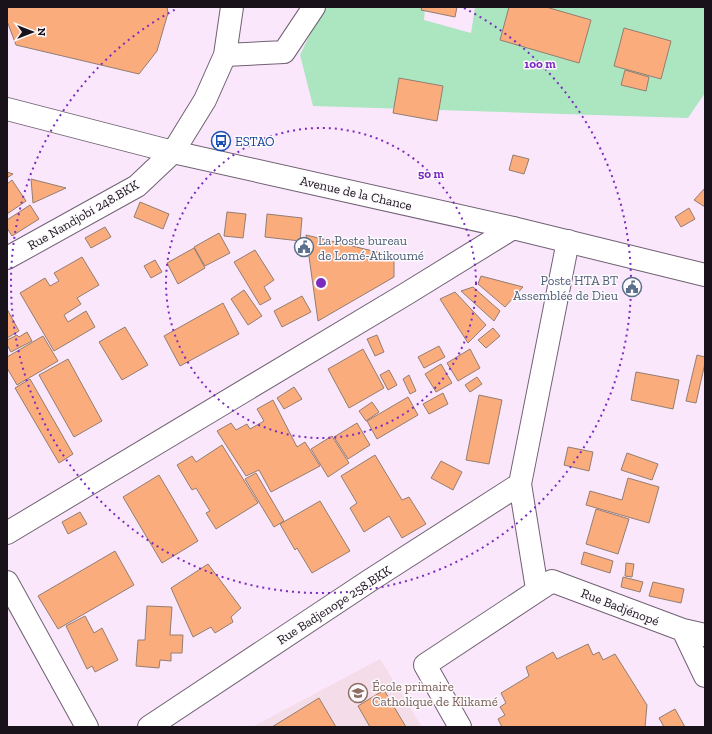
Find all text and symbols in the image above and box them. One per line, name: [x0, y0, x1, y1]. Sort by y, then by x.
north arrow: [12, 12, 52, 52]
text: N: [35, 28, 48, 37]
text: 100 m: [524, 57, 556, 71]
bus stop icon: ESTAO: [210, 130, 232, 152]
place label: ESTAO: [235, 134, 275, 149]
text: 50 m: [418, 167, 444, 181]
street label: Avenue de la Chance: [299, 173, 413, 213]
street label: Rue Nandjobi 248.BKK: [25, 177, 142, 254]
place label: La Poste bureau de Lomé-Atikoumé: [318, 233, 424, 263]
public building icon: La Poste bureau de Lomé-Atikoumé: [293, 236, 315, 258]
place label: Poste HTA BT Assemblée de Dieu: [513, 273, 619, 303]
centre of rings: [314, 276, 328, 290]
public building icon: Poste HTA BT Assemblée de Dieu: [621, 276, 643, 298]
street label: Rue Badjenope 258.BKK: [274, 562, 395, 648]
street label: Rue Badjénopé: [578, 585, 661, 630]
place label: École primaire Catholique de Klikamé: [372, 679, 498, 709]
school or university icon: École primaire Catholique de Klikamé: [347, 682, 369, 704]

